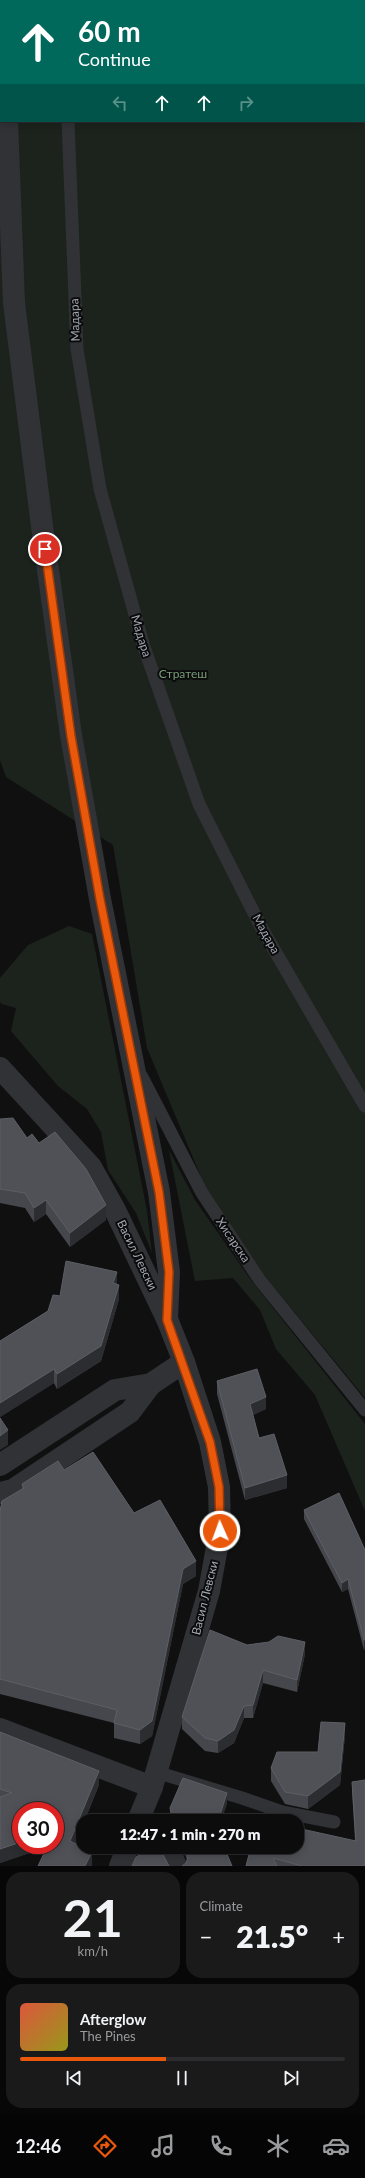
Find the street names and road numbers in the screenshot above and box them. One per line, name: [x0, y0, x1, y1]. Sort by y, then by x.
street label: Мадара: [66, 298, 83, 342]
street label: Мадара: [128, 613, 155, 659]
street label: Мадара: [249, 911, 283, 956]
street label: Хисарска: [213, 1214, 254, 1265]
street label: Васил Левски: [114, 1217, 161, 1292]
street label: Васил Левски: [188, 1559, 221, 1637]

